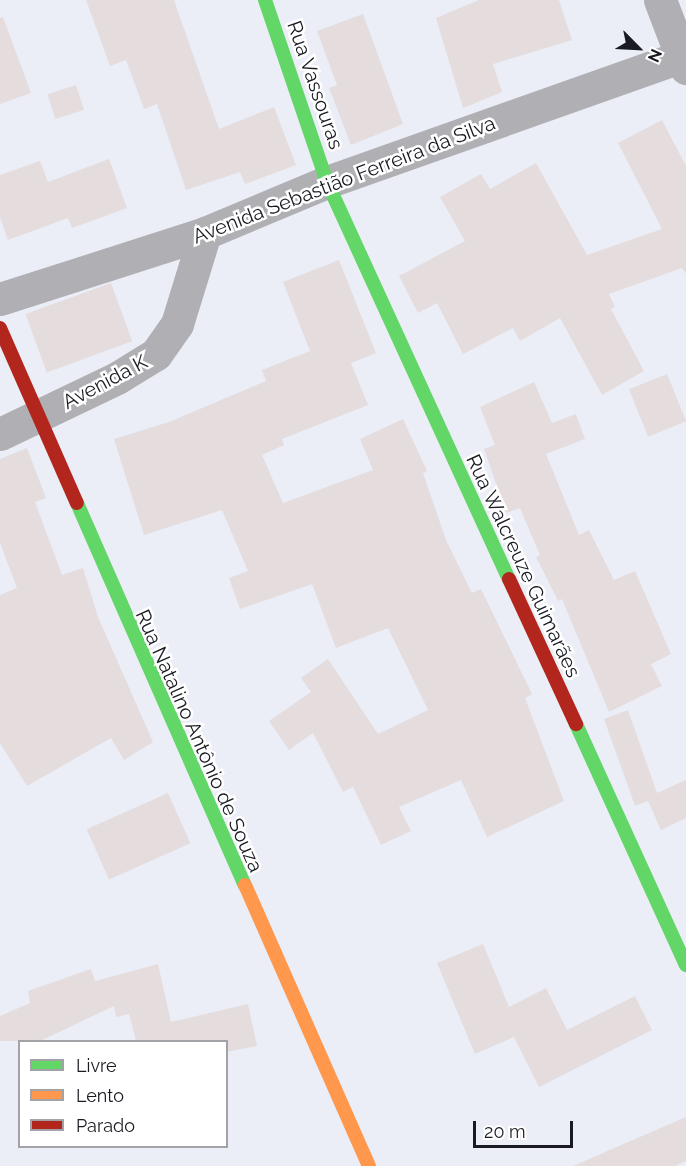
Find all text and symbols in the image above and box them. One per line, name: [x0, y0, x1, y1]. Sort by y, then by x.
street label: Rua Vassouras: [282, 17, 348, 153]
north arrow: [608, 18, 668, 78]
text: N: [644, 46, 666, 65]
street label: Avenida Sebastião Ferreira da Silva: [189, 111, 499, 249]
street label: Avenida K: [59, 350, 151, 414]
street label: Rua Walcreuze Guimarães: [461, 450, 585, 682]
street label: Rua Natalino Antônio de Souza: [130, 606, 268, 876]
legend: [18, 1040, 228, 1148]
text: Livre: [76, 1055, 117, 1076]
text: Lento: [76, 1085, 124, 1106]
scale bar: [476, 1109, 576, 1147]
text: Parado: [76, 1115, 135, 1136]
text: 20 m: [484, 1121, 526, 1142]

